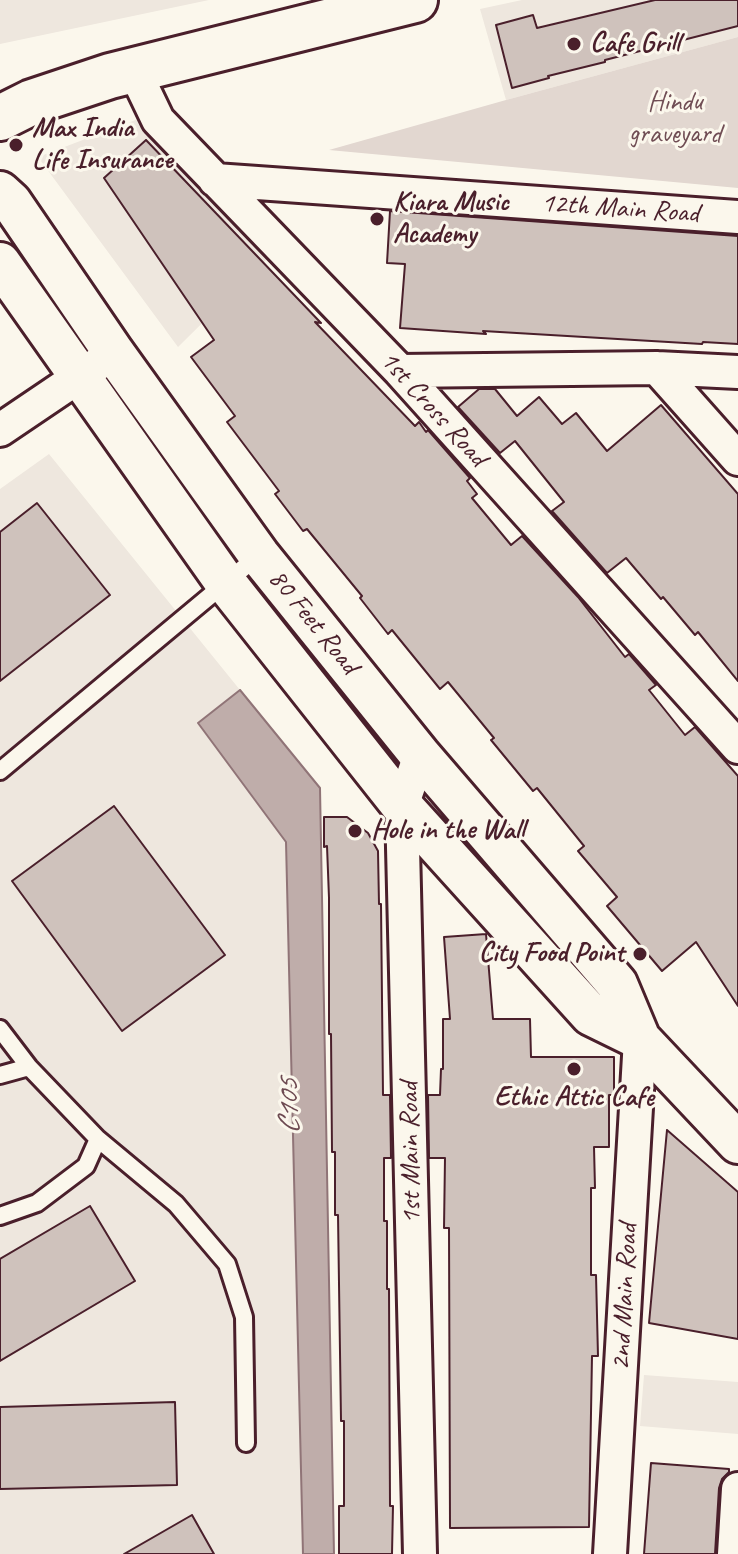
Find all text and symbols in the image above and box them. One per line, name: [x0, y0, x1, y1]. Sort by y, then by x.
place label: Cafe Grill: [590, 27, 680, 61]
marker: Cafe Grill: [565, 35, 583, 53]
park label: Hindu graveyard: [629, 86, 721, 152]
place label: Max India Life Insurance: [32, 112, 173, 178]
marker: Max India Life Insurance: [7, 136, 25, 154]
place label: Kiara Music Academy: [393, 186, 509, 252]
street label: 12th Main Road: [540, 187, 700, 231]
marker: Kiara Music Academy: [368, 210, 386, 228]
street label: 1st Cross Road: [372, 344, 494, 474]
street label: 80 Feet Road: [260, 563, 366, 681]
place label: Hole in the Wall: [371, 814, 524, 848]
marker: Hole in the Wall: [346, 822, 364, 840]
place label: City Food Point: [479, 937, 624, 971]
marker: City Food Point: [631, 945, 649, 963]
marker: Ethic Attic Cafe: [565, 1060, 583, 1078]
water label: C105: [272, 1079, 308, 1135]
place label: Ethic Attic Cafe: [494, 1081, 654, 1115]
street label: 1st Main Road: [393, 1082, 429, 1224]
street label: 2nd Main Road: [604, 1223, 646, 1371]

